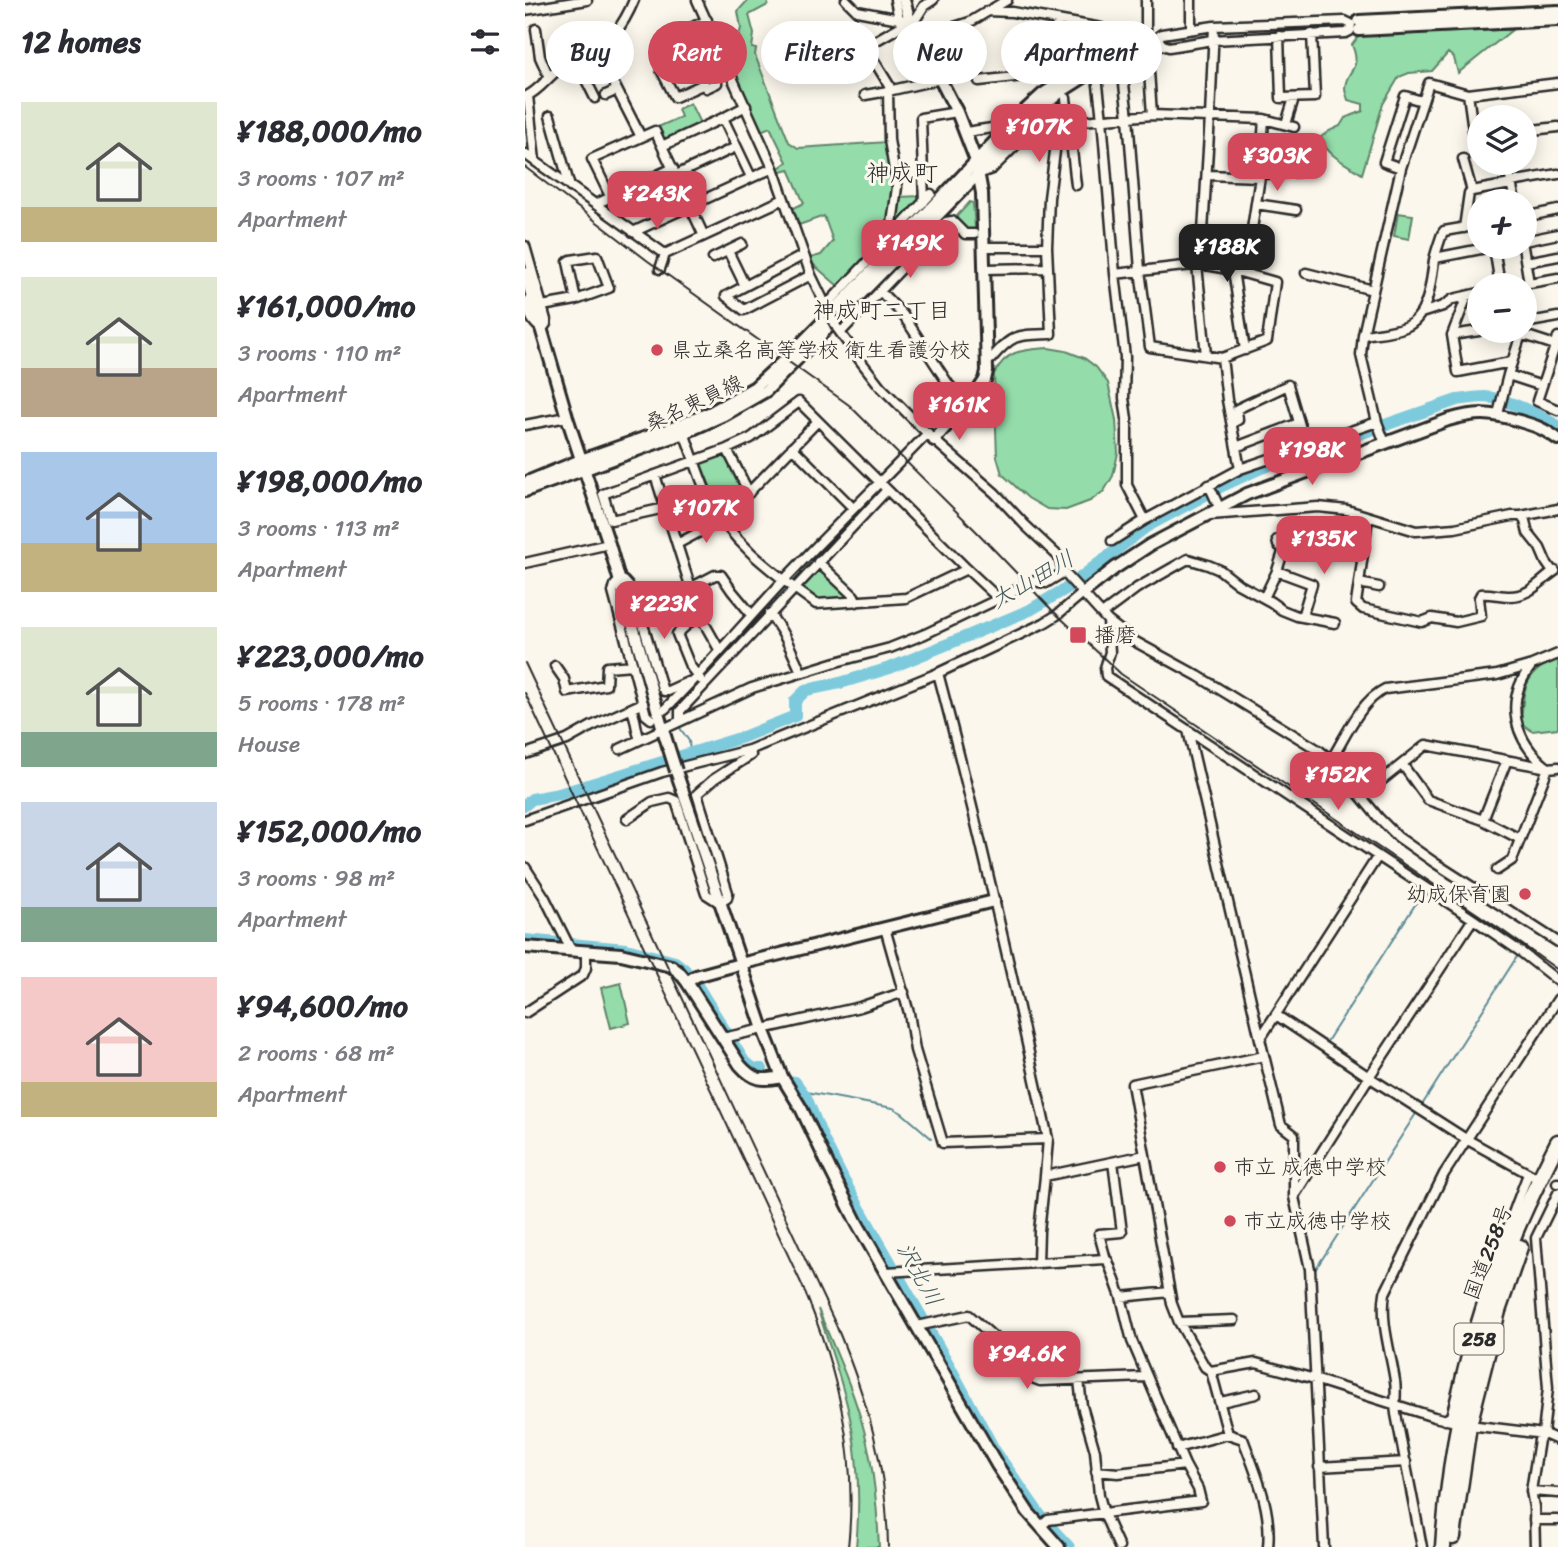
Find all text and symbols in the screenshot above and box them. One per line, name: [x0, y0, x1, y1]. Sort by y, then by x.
text: 12 homes: [21, 15, 141, 69]
chip: Buy: [546, 21, 634, 84]
chip: Rent: [648, 21, 747, 84]
chip: Filters: [761, 21, 879, 84]
chip: New: [893, 21, 987, 84]
chip: Apartment: [1001, 21, 1162, 84]
icon: filters: [466, 23, 504, 61]
text: ¥188,000/mo: [238, 104, 422, 158]
pin: ¥107K: [990, 104, 1088, 164]
map controls: [1467, 105, 1537, 343]
button: layers: [1467, 105, 1537, 175]
text: ¥107K: [1007, 106, 1071, 147]
icon: home: [77, 130, 161, 214]
pin: ¥303K: [1228, 134, 1326, 193]
text: ¥303K: [1244, 135, 1310, 176]
district label: 神成町: [866, 152, 938, 194]
text: 3 rooms · 107 m²: [238, 158, 405, 199]
pin: ¥243K: [608, 172, 706, 231]
text: ¥243K: [623, 173, 691, 214]
button: +: [1467, 189, 1537, 259]
text: Apartment: [238, 199, 347, 240]
pin: ¥149K: [861, 220, 959, 280]
text: ¥149K: [877, 222, 943, 263]
pin: ¥188K: [1178, 224, 1276, 284]
text: ¥188K: [1195, 226, 1259, 267]
button: −: [1467, 273, 1537, 343]
text: ¥161,000/mo: [238, 279, 416, 333]
district label: 神成町二丁目: [813, 290, 951, 331]
icon: home: [77, 305, 161, 389]
place label: 県立桑名高等学校 衛生看護分校: [671, 331, 970, 369]
text: 3 rooms · 110 m²: [238, 333, 402, 374]
marker: 県立桑名高等学校 衛生看護分校: [649, 342, 665, 358]
street label: 桑名東員線: [638, 364, 750, 442]
text: Apartment: [238, 374, 347, 415]
pin: ¥161K: [910, 382, 1008, 442]
text: ¥161K: [929, 384, 989, 425]
pin: ¥198K: [1263, 428, 1361, 487]
text: ¥198K: [1280, 429, 1344, 470]
text: ¥198,000/mo: [238, 454, 422, 508]
icon: home: [77, 480, 161, 564]
pin: ¥107K: [657, 486, 755, 545]
text: ¥107K: [674, 487, 738, 528]
text: 3 rooms · 113 m²: [238, 508, 400, 549]
pin: ¥135K: [1275, 516, 1373, 576]
text: ¥135K: [1292, 518, 1356, 559]
water label: 大山田川: [982, 539, 1082, 620]
text: Apartment: [238, 549, 347, 590]
pin: ¥223K: [615, 582, 713, 641]
text: ¥223K: [631, 583, 697, 624]
place label: 播磨: [1094, 616, 1136, 654]
marker: 播磨: [1068, 625, 1088, 645]
text: ¥223,000/mo: [238, 629, 424, 683]
icon: home: [77, 655, 161, 739]
text: 5 rooms · 178 m²: [238, 683, 406, 724]
text: House: [238, 724, 300, 765]
pin: ¥152K: [1289, 752, 1387, 812]
text: ¥152K: [1306, 754, 1370, 795]
text: ¥152,000/mo: [238, 804, 421, 858]
icon: home: [77, 830, 161, 914]
text: 3 rooms · 98 m²: [238, 858, 395, 899]
place label: 幼成保育園: [1406, 875, 1511, 913]
marker: 幼成保育園: [1517, 886, 1533, 902]
text: Apartment: [238, 899, 347, 940]
text: ¥94,600/mo: [238, 979, 408, 1033]
icon: home: [77, 1005, 161, 1089]
text: 2 rooms · 68 m²: [238, 1033, 395, 1074]
text: Apartment: [238, 1074, 347, 1115]
place label: 市立 成徳中学校: [1234, 1148, 1386, 1186]
marker: 市立 成徳中学校: [1212, 1159, 1228, 1175]
street label: 国道258号: [1452, 1198, 1524, 1306]
place label: 市立成徳中学校: [1244, 1202, 1391, 1240]
marker: 市立成徳中学校: [1222, 1213, 1238, 1229]
water label: 沢北川: [885, 1234, 954, 1314]
road number: 258: [1455, 1324, 1503, 1354]
pin: ¥94.6K: [970, 1332, 1084, 1391]
text: ¥94.6K: [989, 1333, 1065, 1374]

